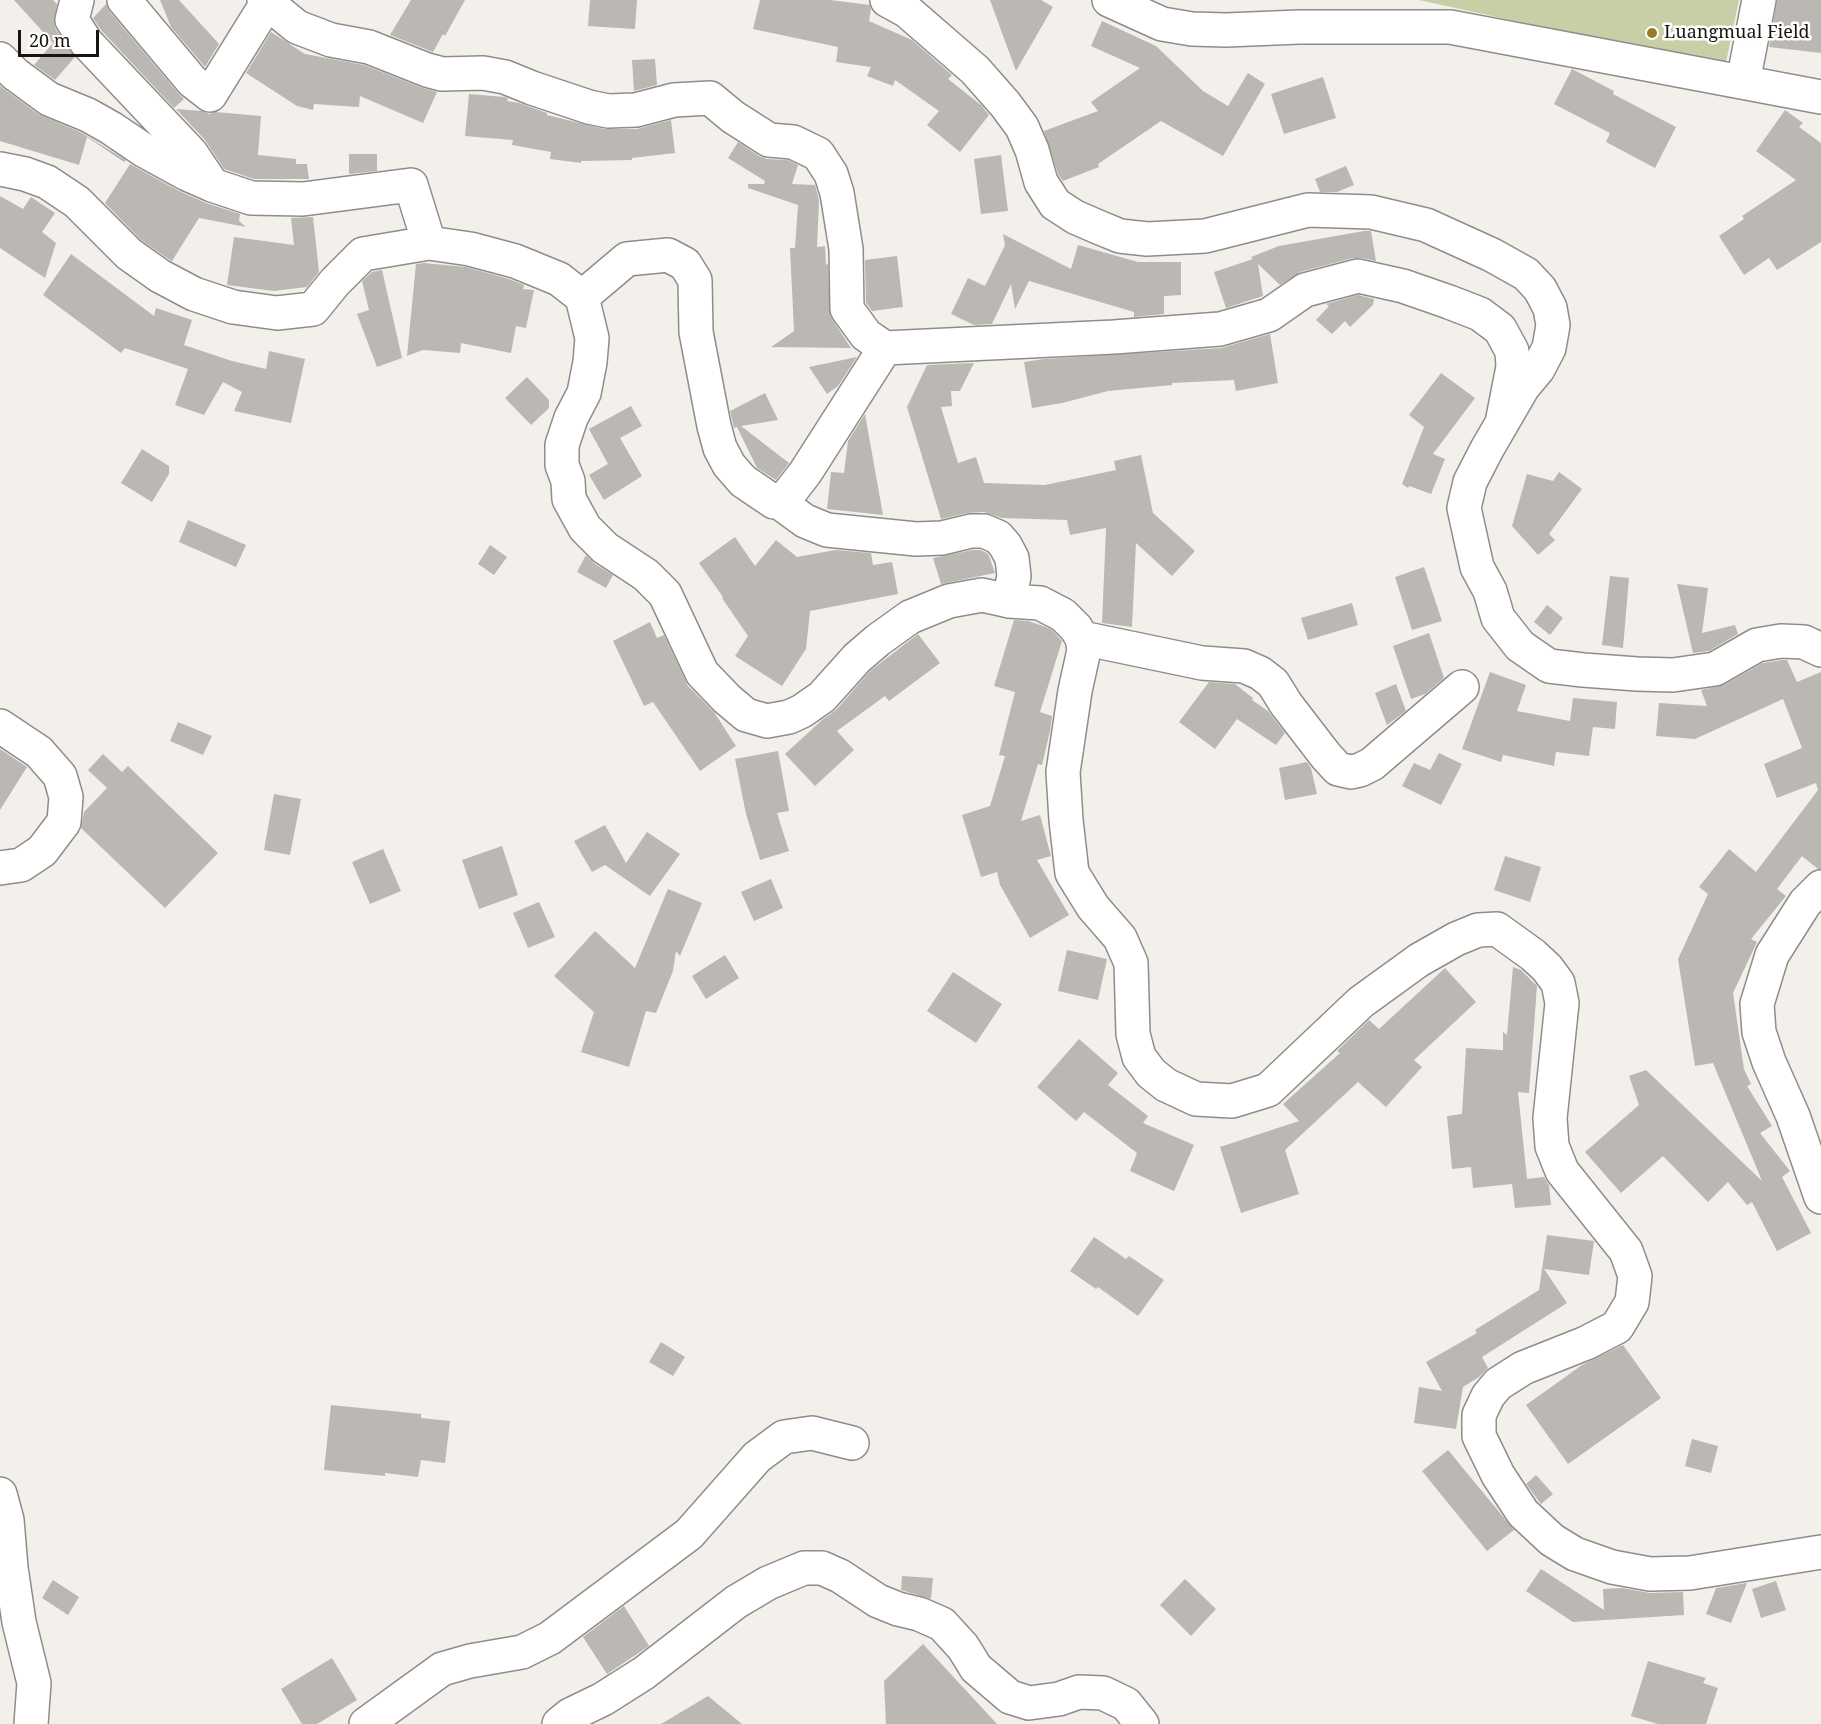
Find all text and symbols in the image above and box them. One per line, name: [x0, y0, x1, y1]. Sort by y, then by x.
scale bar: [21, 18, 102, 56]
place label: Luangmual Field: [1664, 22, 1810, 44]
marker: Luangmual Field: [1645, 26, 1659, 40]
text: 20 m: [29, 28, 71, 52]

